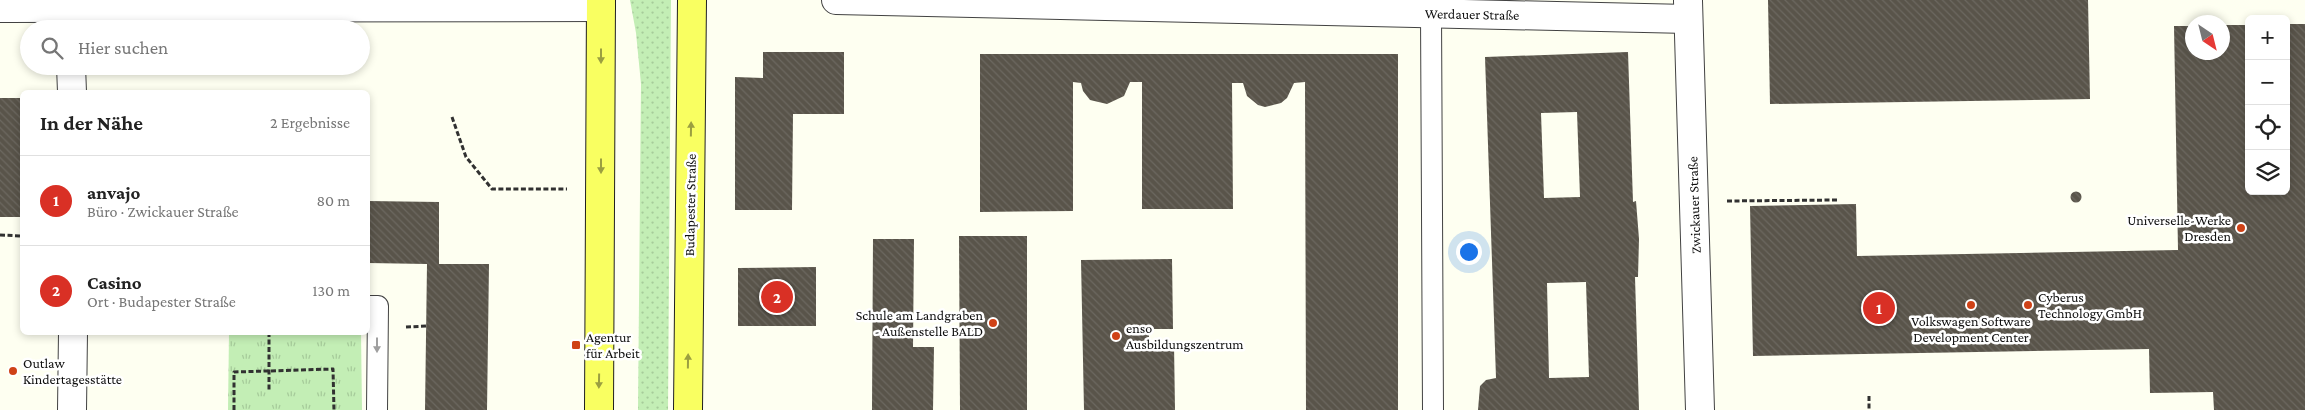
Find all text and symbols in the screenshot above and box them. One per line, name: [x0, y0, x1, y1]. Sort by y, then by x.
street label: Werdauer Straße: [1425, 5, 1519, 23]
north arrow: [2185, 15, 2230, 60]
map controls: [2245, 15, 2290, 195]
button: +: [2245, 15, 2290, 60]
search box: [20, 20, 370, 75]
icon: search: [38, 34, 66, 62]
text: Hier suchen: [78, 37, 168, 58]
one-way arrow: [597, 48, 605, 64]
button: −: [2245, 60, 2290, 105]
button: locate: [2245, 105, 2290, 150]
text: In der Nähe: [40, 111, 143, 135]
text: 2 Ergebnisse: [270, 114, 350, 131]
one-way arrow: [687, 121, 695, 137]
button: layers: [2245, 150, 2290, 195]
street label: Budapester Straße: [681, 154, 699, 256]
street label: Zwickauer Straße: [1684, 156, 1704, 254]
one-way arrow: [597, 158, 605, 174]
text: anvajo: [87, 182, 140, 203]
text: 1: [53, 192, 59, 209]
text: 80 m: [316, 192, 350, 209]
text: Büro · Zwickauer Straße: [87, 203, 239, 220]
place label: Universelle-Werke Dresden: [2127, 212, 2231, 244]
marker: Universelle-Werke Dresden: [2235, 222, 2247, 234]
your location: [1456, 239, 1482, 265]
text: Casino: [87, 272, 142, 293]
pin: 2: [761, 278, 793, 316]
text: 2: [52, 282, 60, 299]
text: 130 m: [312, 282, 350, 299]
pin: 1: [1863, 289, 1895, 327]
place label: Cyberus Technology GmbH: [2038, 289, 2142, 321]
text: Ort · Budapester Straße: [87, 293, 236, 310]
marker: Volkswagen Software Development Center: [1965, 299, 1977, 311]
marker: Cyberus Technology GmbH: [2022, 299, 2034, 311]
place label: Schule am Landgraben - Außenstelle BALD: [856, 307, 983, 339]
place label: Volkswagen Software Development Center: [1911, 313, 2031, 345]
marker: Schule am Landgraben - Außenstelle BALD: [987, 317, 999, 329]
place label: enso Ausbildungszentrum: [1126, 320, 1244, 352]
place label: Agentur für Arbeit: [586, 329, 640, 361]
marker: enso Ausbildungszentrum: [1110, 330, 1122, 342]
one-way arrow: [373, 337, 381, 353]
marker: Agentur für Arbeit: [570, 339, 582, 351]
one-way arrow: [684, 353, 692, 369]
place label: Outlaw Kindertagesstätte: [23, 355, 122, 387]
marker: Outlaw Kindertagesstätte: [7, 365, 19, 377]
one-way arrow: [595, 373, 603, 389]

